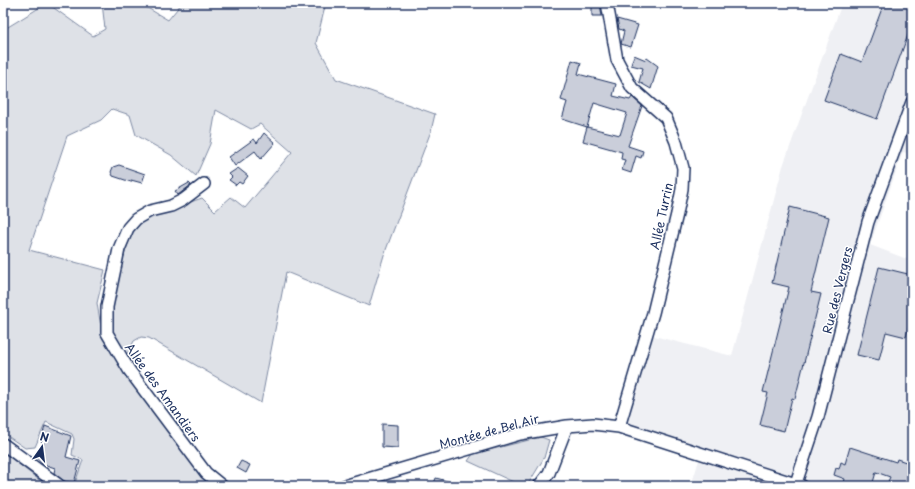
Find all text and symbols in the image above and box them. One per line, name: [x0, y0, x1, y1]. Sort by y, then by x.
street label: Allée Turrin: [645, 181, 677, 251]
street label: Rue des Vergers: [817, 244, 857, 335]
street label: Allée des Amandiers: [121, 339, 205, 445]
street label: Montée de Bel Air: [437, 409, 541, 453]
north arrow: [22, 427, 62, 467]
text: N: [38, 428, 51, 446]

